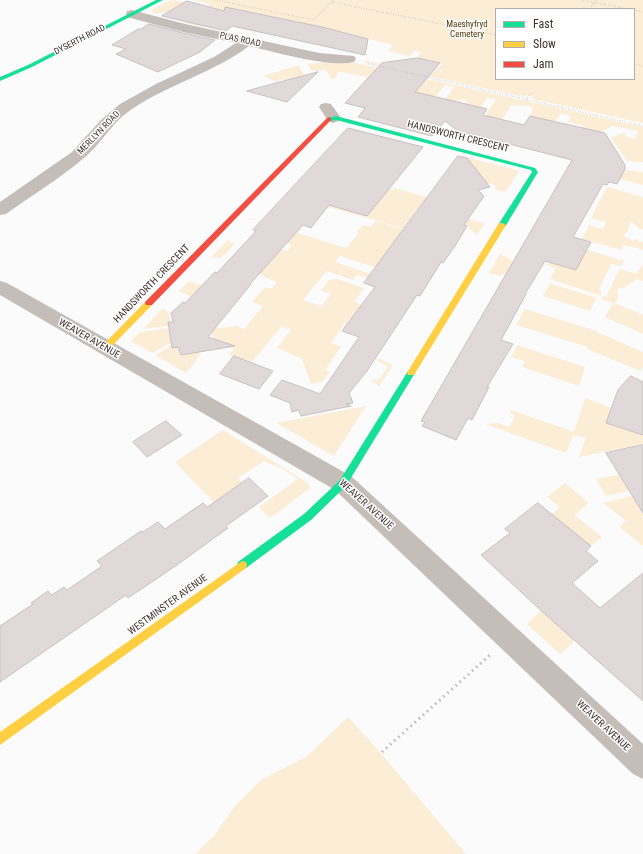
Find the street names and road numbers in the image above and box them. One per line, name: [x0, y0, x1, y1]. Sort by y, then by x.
street label: DYSERTH ROAD: [53, 22, 107, 58]
street label: PLAS ROAD: [218, 30, 262, 50]
street label: MERLLYN ROAD: [76, 109, 122, 157]
street label: HANDSWORTH CRESCENT: [406, 119, 510, 155]
street label: HANDSWORTH CRESCENT: [111, 242, 193, 326]
street label: WEAVER AVENUE: [56, 317, 122, 361]
street label: WEAVER AVENUE: [336, 478, 396, 532]
street label: WESTMINSTER AVENUE: [126, 572, 210, 638]
street label: WEAVER AVENUE: [574, 698, 632, 754]

